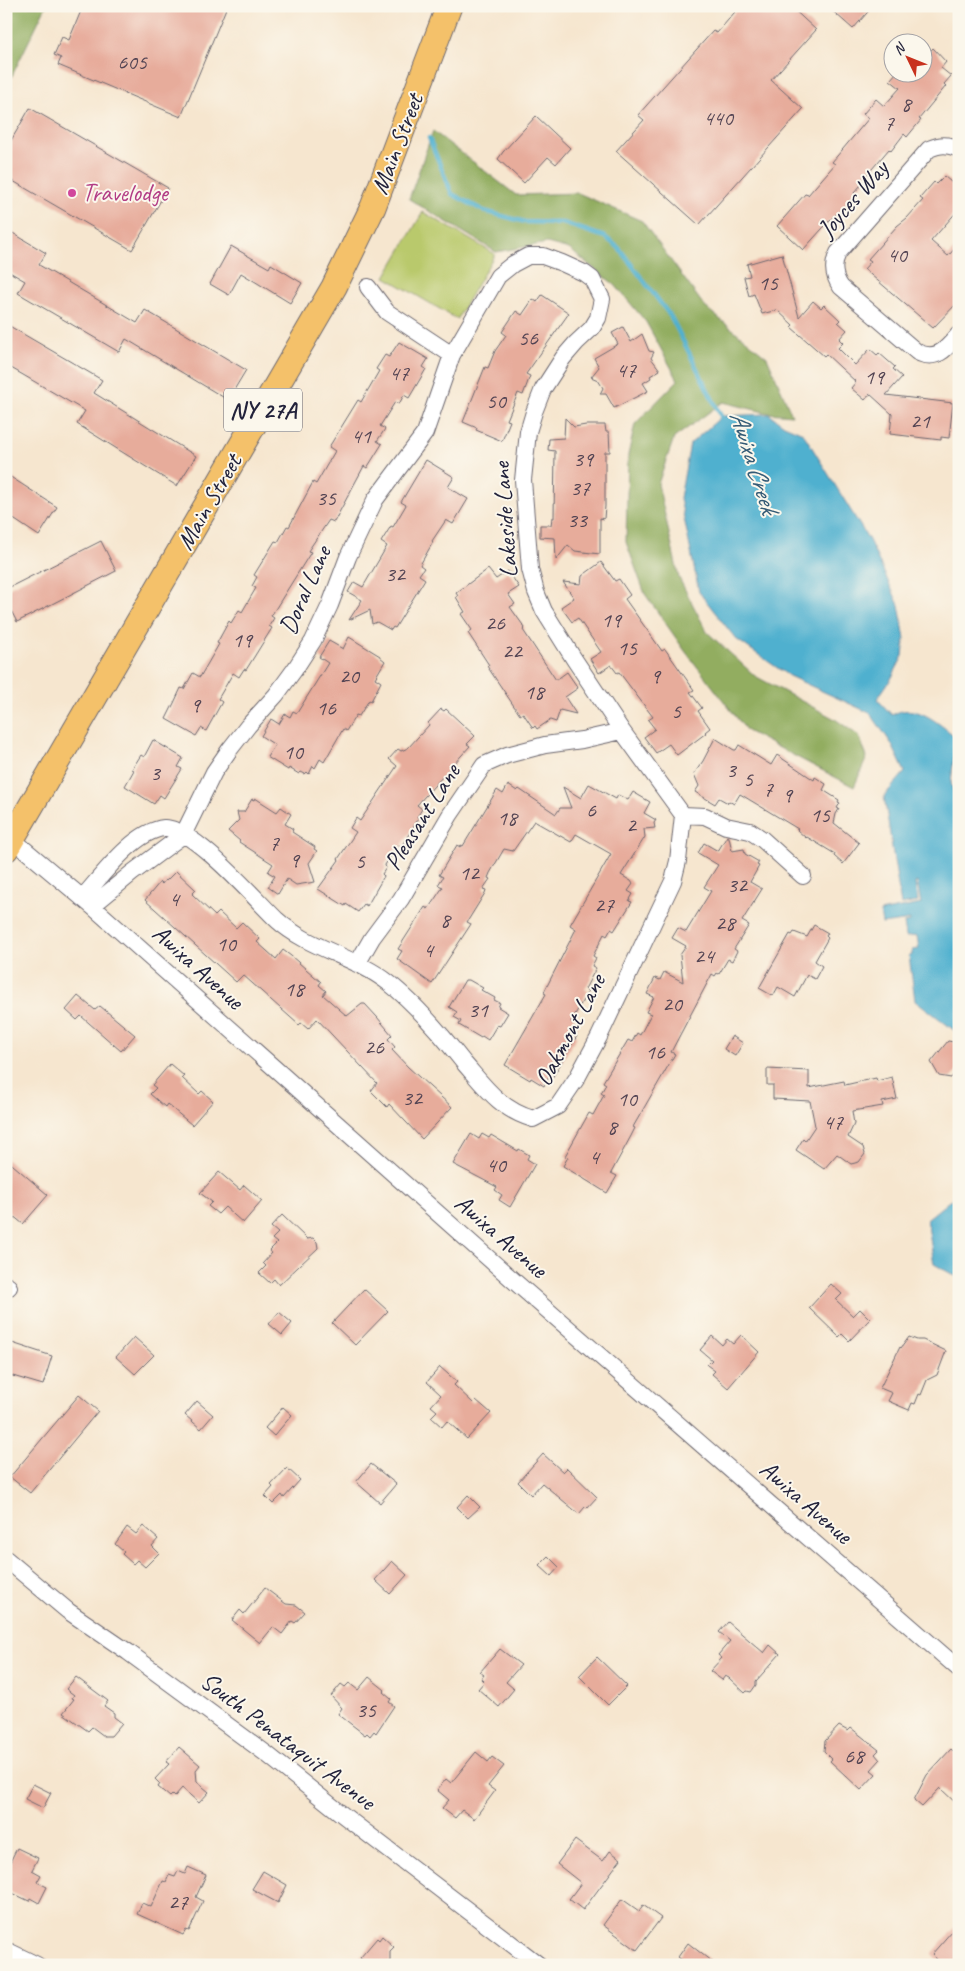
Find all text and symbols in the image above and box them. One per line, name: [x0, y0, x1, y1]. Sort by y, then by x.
north arrow: [882, 32, 932, 82]
text: N: [890, 39, 910, 58]
house number: 605: [117, 48, 148, 76]
street label: Main Street: [363, 87, 432, 199]
house number: 8: [901, 90, 913, 118]
house number: 440: [703, 104, 735, 132]
house number: 7: [884, 109, 895, 137]
street label: Joyces Way: [810, 152, 897, 245]
place label: Travelodge: [82, 177, 169, 209]
marker: Travelodge: [66, 187, 78, 199]
house number: 40: [887, 241, 909, 269]
house number: 15: [758, 269, 779, 297]
house number: 56: [518, 324, 539, 352]
house number: 47: [616, 356, 637, 384]
house number: 47: [389, 359, 410, 387]
house number: 19: [864, 363, 886, 391]
house number: 50: [486, 387, 508, 415]
road number: NY 27A: [224, 388, 302, 432]
water label: Awixa Creek: [722, 407, 787, 521]
house number: 21: [910, 407, 931, 435]
house number: 41: [351, 422, 372, 450]
house number: 39: [573, 445, 595, 473]
street label: Main Street: [169, 446, 250, 555]
street label: Lakeside Lane: [485, 459, 525, 579]
house number: 37: [570, 474, 591, 502]
house number: 35: [316, 484, 337, 512]
house number: 33: [567, 506, 589, 534]
street label: Doral Lane: [271, 539, 339, 639]
house number: 32: [385, 560, 407, 588]
house number: 19: [601, 606, 623, 634]
house number: 26: [485, 609, 506, 637]
house number: 19: [232, 626, 254, 654]
house number: 15: [617, 634, 638, 662]
house number: 22: [502, 637, 524, 665]
house number: 20: [339, 662, 361, 690]
house number: 9: [650, 662, 662, 690]
house number: 18: [524, 678, 546, 706]
house number: 9: [190, 691, 202, 719]
house number: 16: [316, 694, 337, 722]
house number: 5: [671, 697, 682, 725]
house number: 10: [283, 738, 305, 766]
street label: Pleasant Lane: [377, 756, 468, 876]
house number: 3: [726, 756, 738, 784]
house number: 3: [150, 759, 162, 787]
house number: 5: [743, 765, 754, 793]
house number: 7: [763, 775, 774, 803]
house number: 9: [782, 781, 794, 809]
house number: 6: [586, 796, 597, 824]
house number: 15: [810, 801, 831, 829]
house number: 18: [497, 804, 519, 832]
house number: 2: [626, 811, 638, 839]
house number: 7: [269, 829, 280, 857]
house number: 9: [289, 846, 301, 874]
house number: 5: [355, 847, 366, 875]
house number: 12: [459, 859, 481, 887]
house number: 32: [727, 871, 749, 899]
house number: 4: [169, 885, 181, 913]
house number: 27: [594, 891, 615, 919]
house number: 8: [440, 906, 452, 934]
house number: 28: [715, 909, 737, 937]
street label: Awixa Avenue: [146, 918, 252, 1018]
house number: 10: [216, 930, 238, 958]
house number: 4: [423, 936, 435, 964]
house number: 24: [694, 942, 716, 970]
street label: Oakmont Lane: [527, 967, 614, 1092]
house number: 18: [284, 975, 306, 1003]
house number: 20: [662, 990, 684, 1018]
house number: 31: [468, 996, 489, 1024]
house number: 26: [364, 1033, 385, 1061]
house number: 16: [645, 1038, 666, 1066]
house number: 32: [402, 1084, 424, 1112]
house number: 10: [617, 1085, 639, 1113]
house number: 47: [823, 1108, 844, 1136]
house number: 8: [607, 1113, 619, 1141]
house number: 4: [589, 1143, 601, 1171]
house number: 40: [486, 1151, 508, 1179]
street label: Awixa Avenue: [448, 1187, 555, 1286]
street label: Awixa Avenue: [753, 1453, 860, 1552]
street label: South Penataquit Avenue: [194, 1665, 383, 1818]
house number: 35: [356, 1696, 377, 1724]
house number: 68: [844, 1742, 866, 1770]
house number: 27: [168, 1888, 189, 1916]

